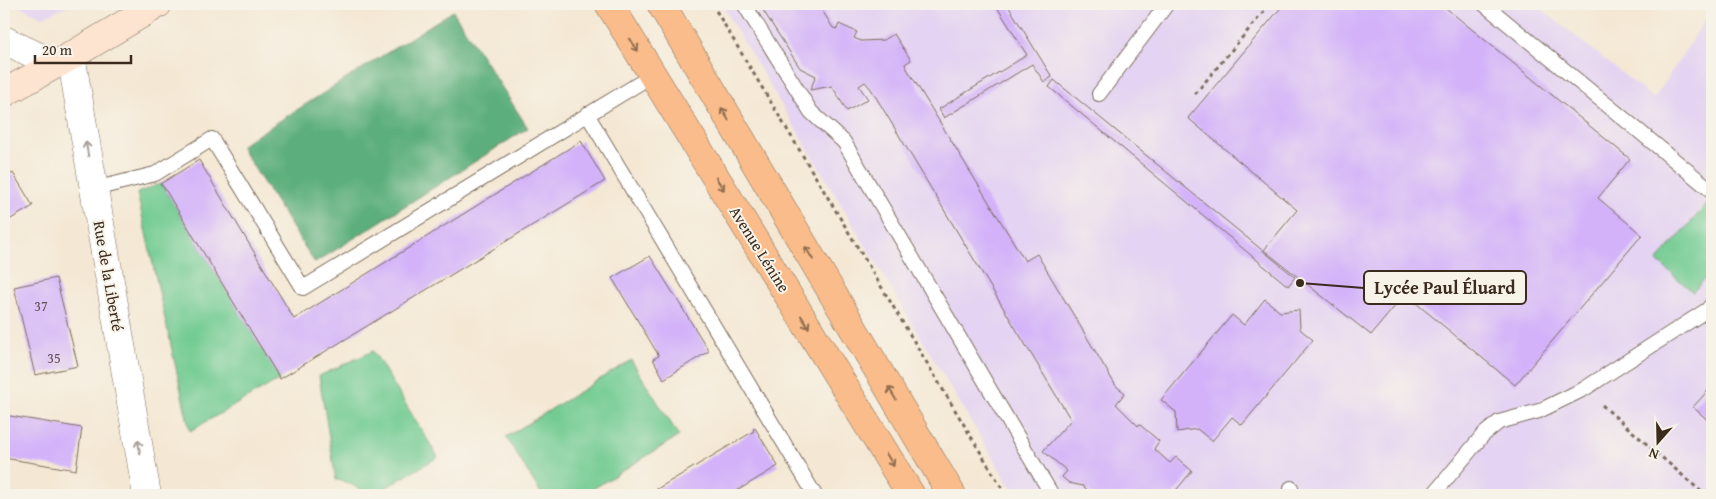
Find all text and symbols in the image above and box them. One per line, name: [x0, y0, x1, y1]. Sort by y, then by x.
scale bar: [35, 32, 131, 64]
one-way arrow: [630, 38, 640, 52]
text: 20 m: [42, 39, 73, 60]
one-way arrow: [720, 107, 730, 121]
one-way arrow: [82, 141, 92, 157]
one-way arrow: [715, 176, 725, 190]
street label: Avenue Lénine: [724, 201, 796, 297]
street label: Rue de la Liberté: [87, 219, 131, 333]
one-way arrow: [803, 247, 813, 261]
callout: Lycée Paul Éluard: [1364, 271, 1526, 304]
text: Lycée Paul Éluard: [1374, 274, 1516, 301]
house number: 37: [34, 296, 48, 316]
one-way arrow: [799, 315, 810, 329]
house number: 35: [47, 348, 61, 368]
one-way arrow: [887, 386, 896, 401]
north arrow: [1634, 416, 1684, 466]
one-way arrow: [133, 440, 143, 456]
text: N: [1645, 443, 1661, 465]
one-way arrow: [886, 453, 896, 467]

